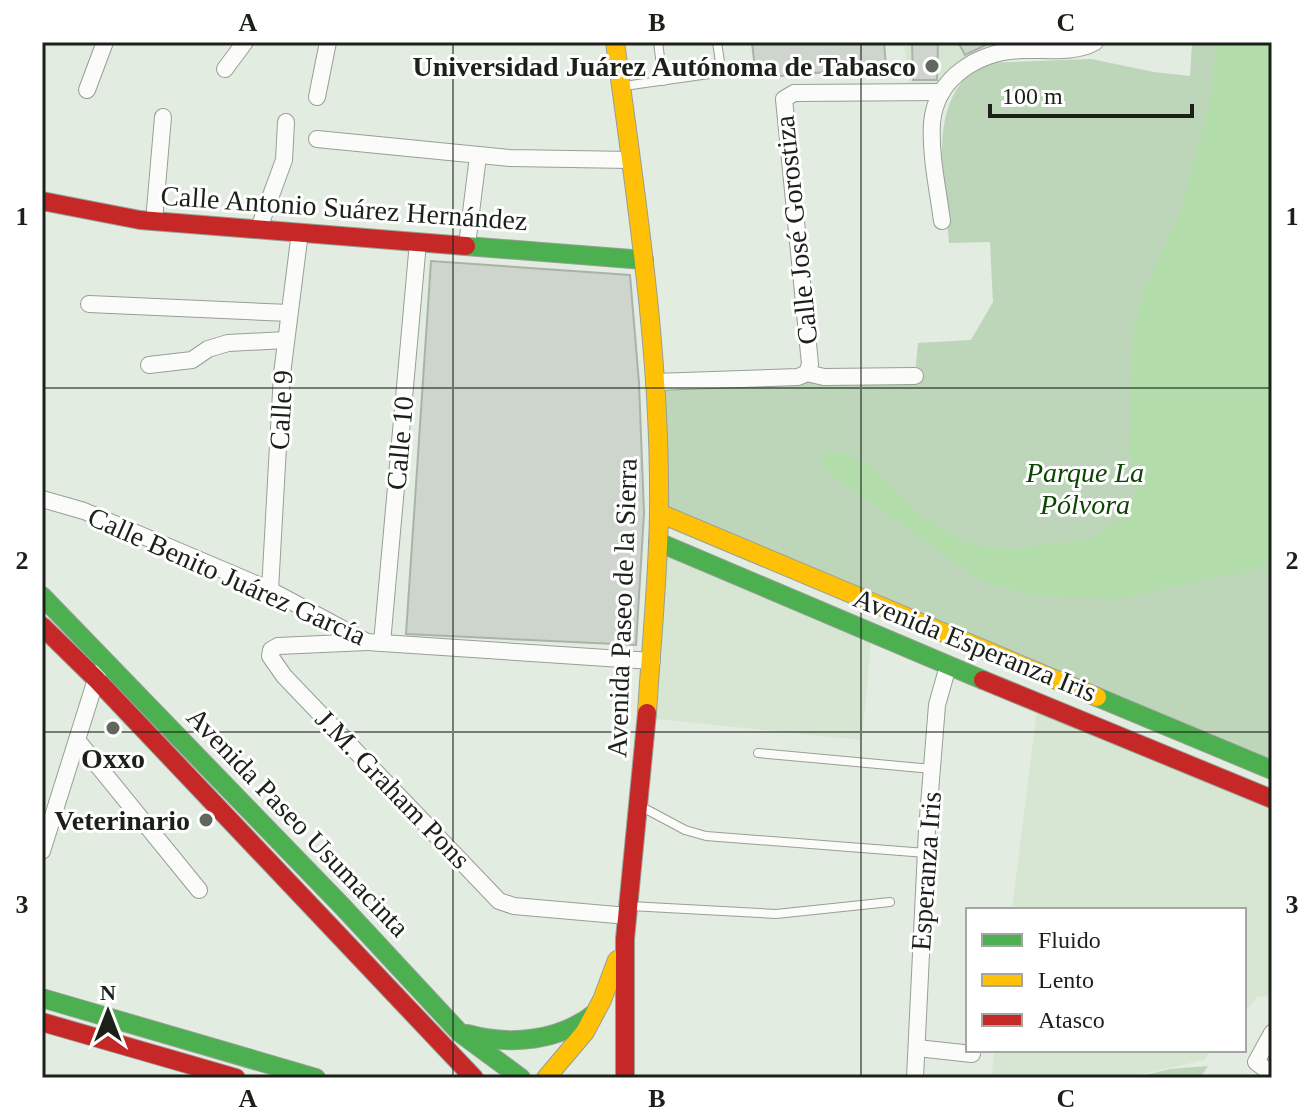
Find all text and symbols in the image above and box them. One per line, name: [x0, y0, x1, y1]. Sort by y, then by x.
text: A: [239, 8, 258, 37]
text: B: [648, 8, 666, 37]
text: C: [1057, 8, 1075, 37]
place label: Universidad Juárez Autónoma de Tabasco: [412, 51, 916, 82]
marker: Universidad Juárez Autónoma de Tabasco: [923, 57, 941, 75]
scale bar: [990, 68, 1192, 118]
text: 100 m: [1002, 83, 1063, 109]
street label: Calle José Gorostiza: [768, 113, 823, 346]
street label: Calle Antonio Suárez Hernández: [159, 180, 529, 236]
text: 1: [16, 202, 29, 231]
text: 1: [1286, 202, 1299, 231]
street label: Calle 9: [263, 369, 299, 451]
street label: Calle 10: [380, 395, 420, 491]
street label: Avenida Paseo de la Sierra: [601, 457, 643, 758]
park label: Parque La Pólvora: [1025, 457, 1144, 520]
street label: Calle Benito Juárez García: [83, 501, 371, 652]
text: 2: [16, 546, 29, 575]
text: 2: [1286, 546, 1299, 575]
street label: Avenida Esperanza Iris: [849, 582, 1101, 708]
street label: Avenida Paseo Usumacinta: [181, 701, 416, 943]
street label: J.M. Graham Pons: [309, 703, 477, 875]
marker: Oxxo: [104, 719, 122, 737]
place label: Oxxo: [81, 743, 145, 774]
street label: Esperanza Iris: [905, 790, 947, 952]
place label: Veterinario: [54, 805, 190, 836]
marker: Veterinario: [197, 811, 215, 829]
text: 3: [16, 890, 29, 919]
text: 3: [1286, 890, 1299, 919]
legend: [966, 908, 1246, 1052]
text: Fluido: [1038, 927, 1101, 953]
text: Lento: [1038, 967, 1094, 993]
north arrow: [68, 972, 148, 1052]
text: N: [100, 980, 116, 1005]
text: Atasco: [1038, 1007, 1105, 1033]
text: A: [239, 1084, 258, 1113]
text: B: [648, 1084, 666, 1113]
text: C: [1057, 1084, 1075, 1113]

